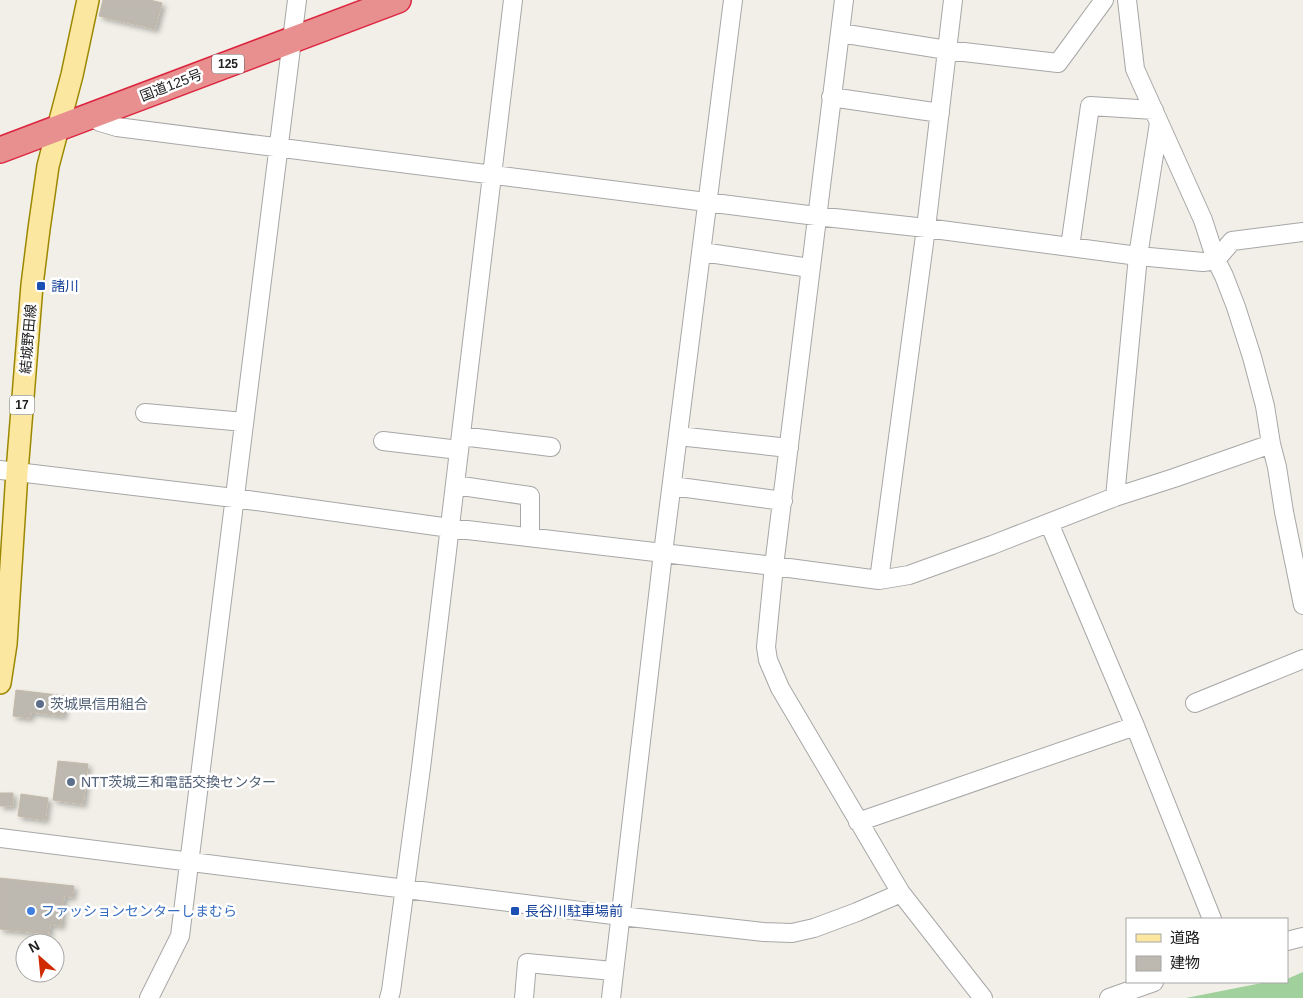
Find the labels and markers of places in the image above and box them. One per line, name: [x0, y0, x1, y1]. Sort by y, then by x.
place label: 諸川: [51, 278, 79, 294]
marker: 諸川: [35, 280, 47, 292]
place label: 茨城県信用組合: [50, 696, 148, 712]
marker: 茨城県信用組合: [34, 698, 46, 710]
place label: NTT茨城三和電話交換センター: [81, 774, 276, 790]
marker: NTT茨城三和電話交換センター: [65, 776, 77, 788]
place label: ファッションセンターしまむら: [41, 903, 237, 919]
place label: 長谷川駐車場前: [525, 903, 623, 919]
marker: ファッションセンターしまむら: [25, 905, 37, 917]
marker: 長谷川駐車場前: [509, 905, 521, 917]

